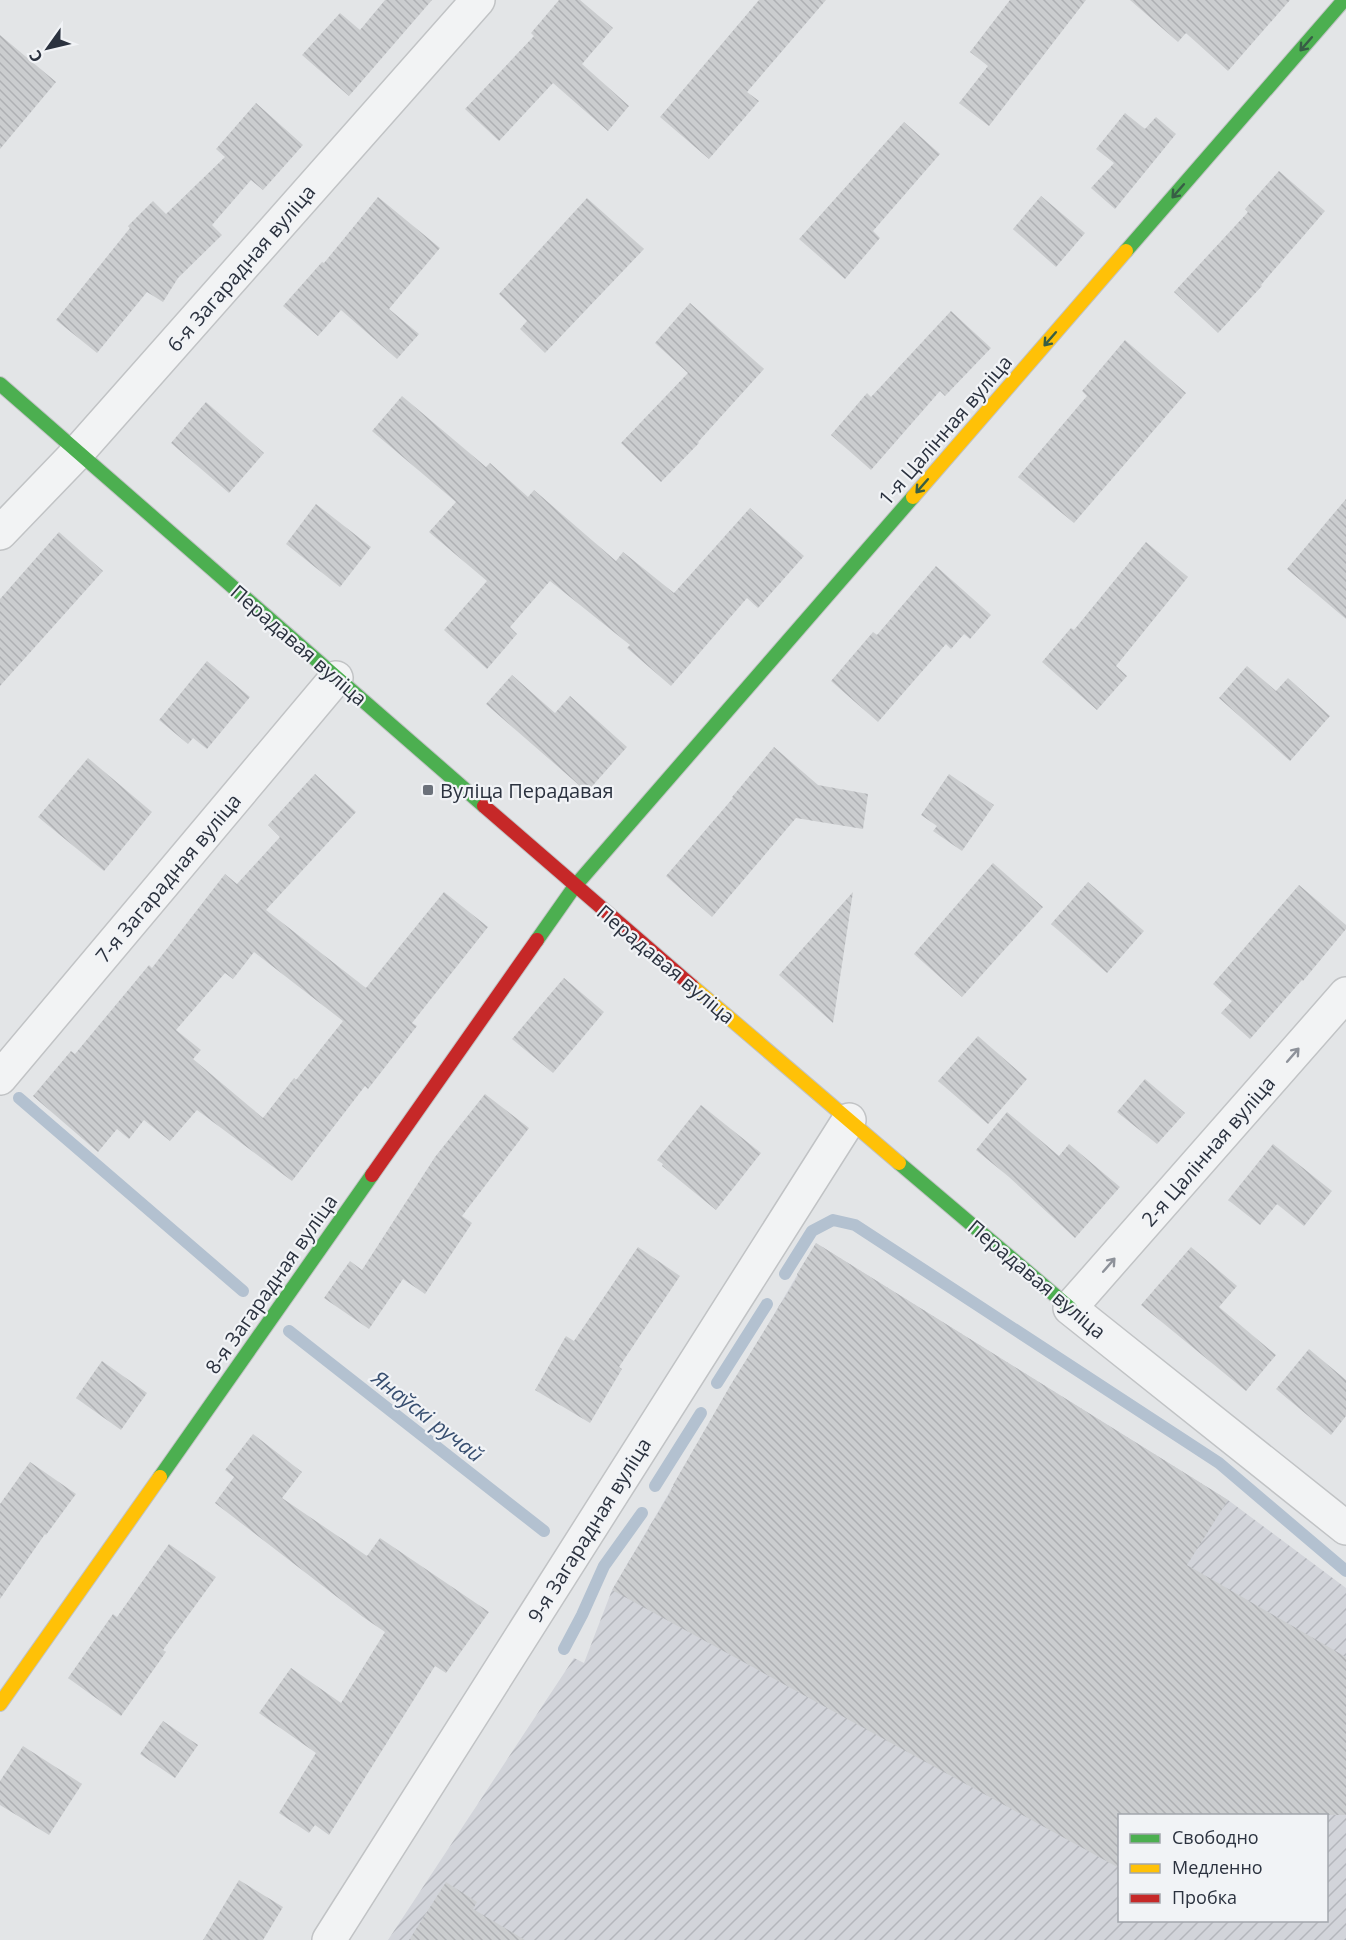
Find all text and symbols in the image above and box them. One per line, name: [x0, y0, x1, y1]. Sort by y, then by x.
north arrow: [18, 18, 78, 78]
one-way arrow: [1299, 36, 1313, 51]
text: С: [24, 46, 48, 67]
street label: 6-я Загарадная вуліца: [161, 179, 321, 357]
one-way arrow: [1171, 183, 1185, 198]
one-way arrow: [1043, 331, 1057, 346]
street label: 1-я Цалінная вуліца: [872, 349, 1018, 511]
one-way arrow: [915, 478, 929, 493]
street label: Перадавая вуліца: [225, 578, 373, 712]
place label: Вуліца Перадавая: [440, 777, 614, 804]
marker: Вуліца Перадавая: [421, 783, 435, 797]
street label: 7-я Загарадная вуліца: [89, 788, 247, 968]
street label: Перадавая вуліца: [591, 898, 741, 1030]
one-way arrow: [1286, 1048, 1300, 1063]
street label: 2-я Цалінная вуліца: [1135, 1070, 1281, 1232]
street label: 8-я Загарадная вуліца: [199, 1189, 343, 1379]
street label: Перадавая вуліца: [962, 1213, 1112, 1345]
one-way arrow: [1102, 1257, 1116, 1272]
water label: Янаўскі ручай: [366, 1363, 489, 1468]
street label: 9-я Загарадная вуліца: [521, 1432, 657, 1628]
legend: [1118, 1814, 1328, 1922]
text: Свободно: [1172, 1825, 1259, 1849]
text: Медленно: [1172, 1855, 1263, 1879]
text: Пробка: [1172, 1885, 1237, 1909]

